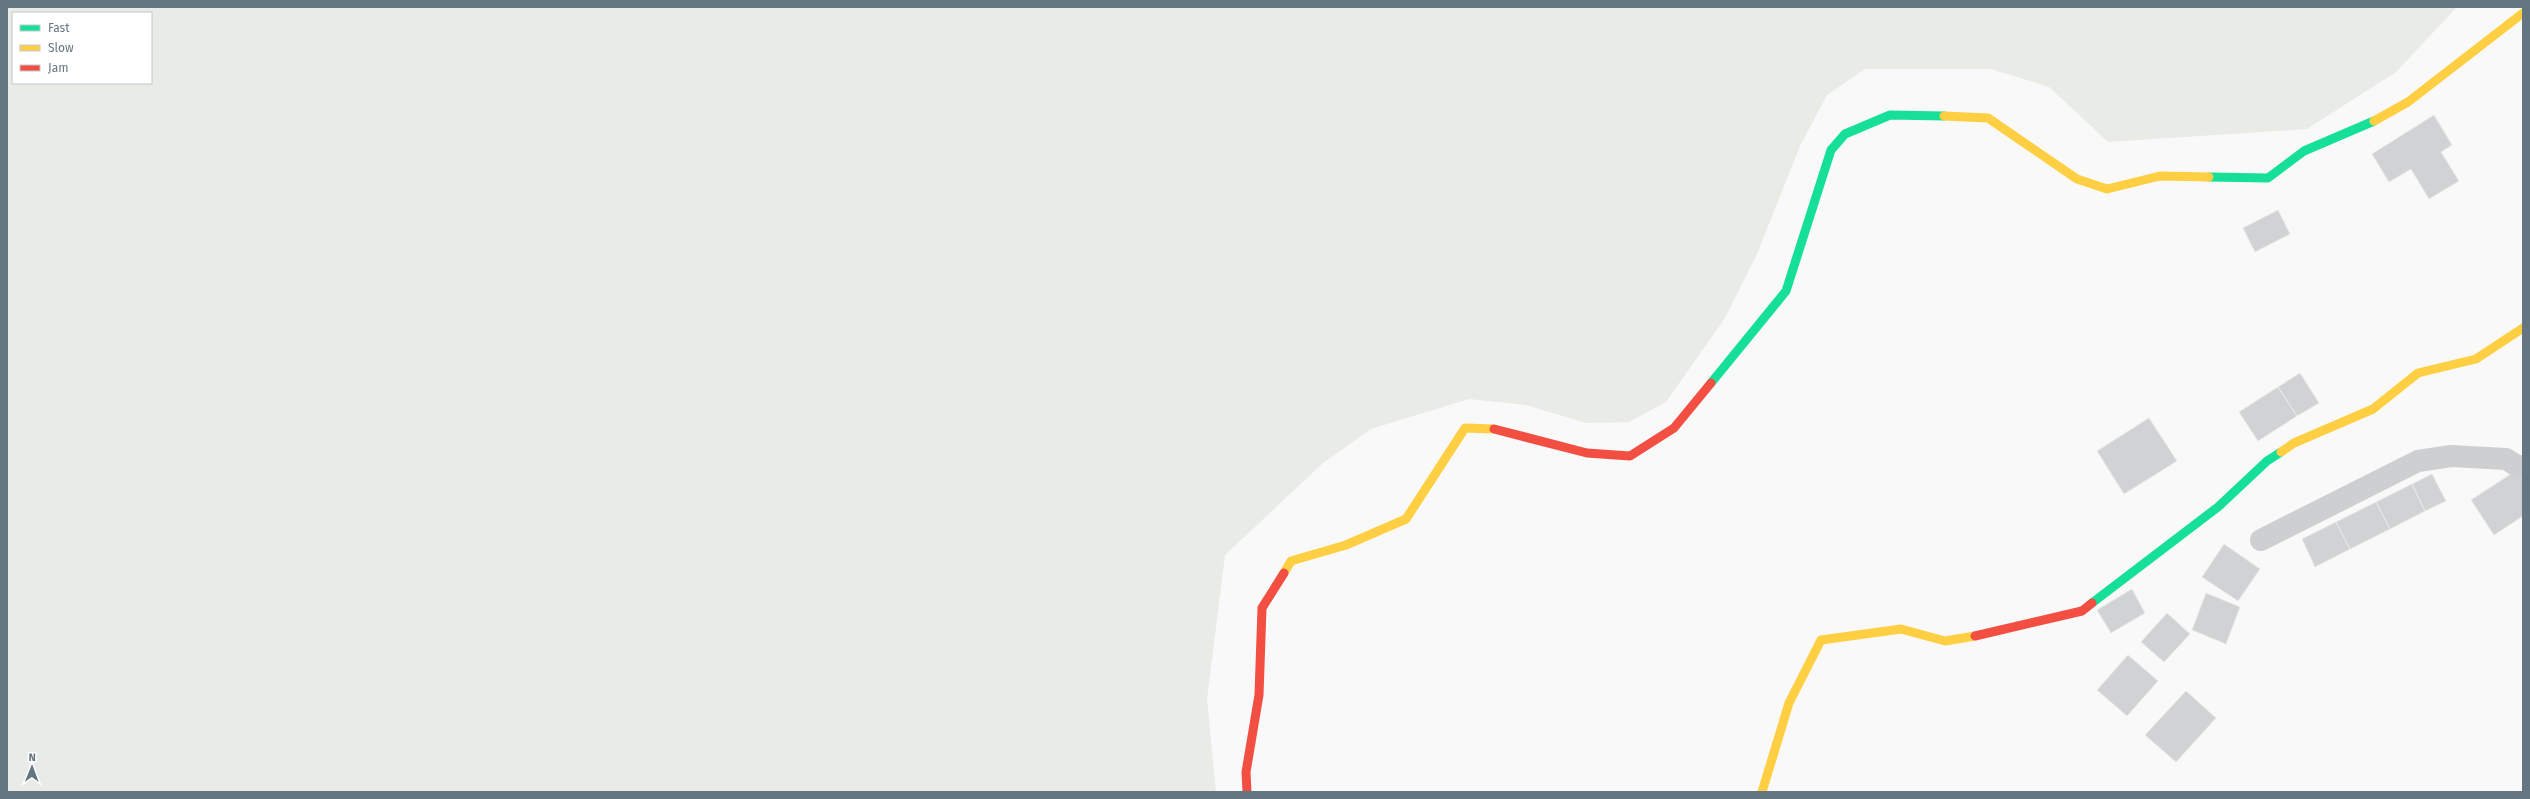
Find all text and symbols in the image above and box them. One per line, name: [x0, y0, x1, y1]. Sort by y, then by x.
legend: [12, 12, 152, 84]
text: Fast: [48, 21, 70, 35]
text: Slow: [48, 41, 74, 55]
text: Jam: [48, 61, 68, 75]
north arrow: [12, 747, 52, 787]
text: N: [28, 751, 36, 764]

